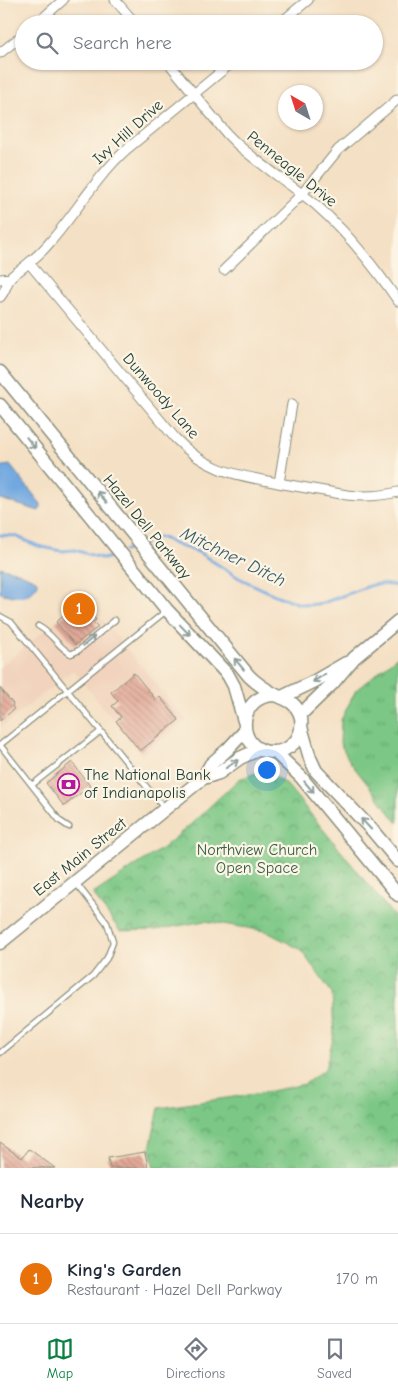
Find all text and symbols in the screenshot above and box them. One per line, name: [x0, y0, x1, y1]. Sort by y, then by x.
search box: [15, 15, 383, 70]
icon: search: [33, 29, 61, 57]
text: Search here: [73, 32, 172, 54]
north arrow: [278, 85, 323, 130]
street label: Ivy Hill Drive: [89, 96, 167, 168]
street label: Penneagle Drive: [244, 127, 340, 211]
street label: Dunwoody Lane: [119, 350, 203, 442]
one-way arrow: [25, 436, 36, 449]
street label: Hazel Dell Parkway: [99, 471, 195, 583]
one-way arrow: [96, 490, 107, 503]
water label: Mitchner Ditch: [176, 522, 289, 591]
pin: 1: [63, 590, 95, 628]
one-way arrow: [179, 624, 191, 636]
one-way arrow: [83, 636, 96, 647]
one-way arrow: [233, 658, 245, 671]
one-way arrow: [312, 673, 326, 683]
your location: [254, 757, 280, 783]
one-way arrow: [224, 759, 238, 769]
place label: The National Bank of Indianapolis: [84, 766, 211, 802]
bank icon: The National Bank of Indianapolis: [56, 772, 80, 796]
one-way arrow: [304, 780, 315, 793]
street label: East Main Street: [30, 814, 130, 900]
one-way arrow: [360, 818, 372, 831]
park label: Northview Church Open Space: [197, 841, 317, 877]
text: Nearby: [20, 1189, 84, 1213]
text: King's Garden: [67, 1259, 182, 1281]
text: 1: [33, 1270, 39, 1288]
text: 170 m: [336, 1270, 378, 1288]
text: Restaurant · Hazel Dell Parkway: [67, 1281, 282, 1299]
tab: Map: [46, 1335, 74, 1382]
tab: Directions: [166, 1335, 225, 1382]
tab: Saved: [317, 1335, 352, 1382]

